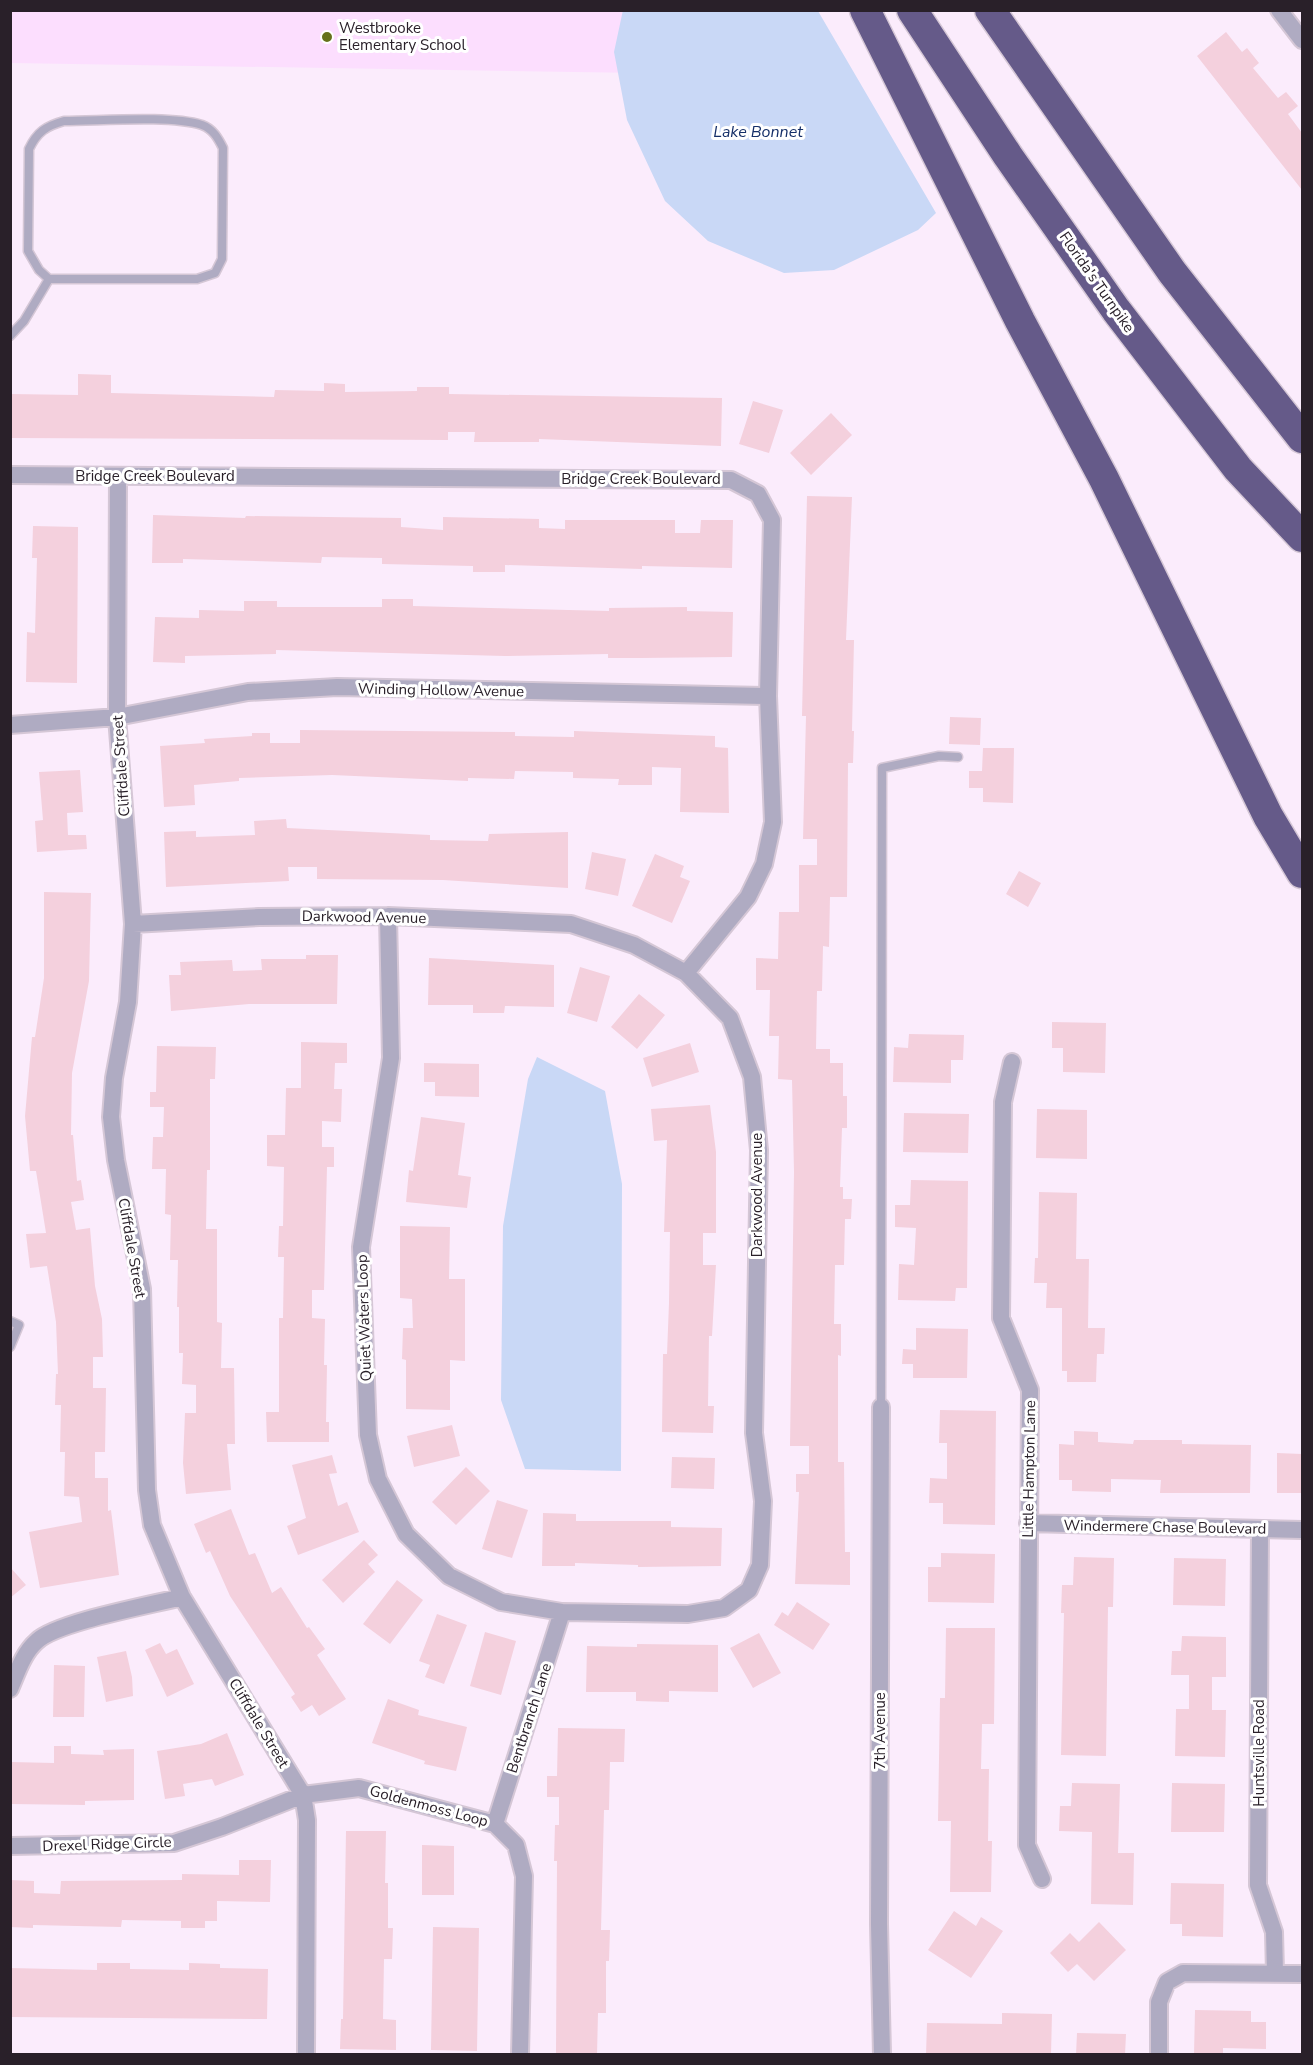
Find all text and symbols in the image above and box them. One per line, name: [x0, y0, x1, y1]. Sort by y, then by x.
place label: Westbrooke Elementary School: [339, 18, 466, 55]
marker: Westbrooke Elementary School: [320, 30, 334, 44]
water label: Lake Bonnet: [713, 121, 803, 143]
street label: Florida's Turnpike: [1055, 228, 1139, 336]
street label: Bridge Creek Boulevard: [75, 466, 235, 486]
street label: Bridge Creek Boulevard: [561, 469, 721, 489]
street label: Winding Hollow Avenue: [358, 679, 524, 701]
street label: Cliffdale Street: [107, 714, 135, 817]
street label: Darkwood Avenue: [302, 906, 426, 928]
street label: Darkwood Avenue: [747, 1133, 767, 1257]
street label: Cliffdale Street: [113, 1196, 151, 1300]
street label: Quiet Waters Loop: [352, 1254, 376, 1382]
street label: Little Hampton Lane: [1018, 1400, 1040, 1538]
street label: Windermere Chase Boulevard: [1063, 1515, 1267, 1539]
street label: Bentbranch Lane: [502, 1661, 556, 1775]
street label: Cliffdale Street: [224, 1674, 294, 1772]
street label: 7th Avenue: [870, 1692, 890, 1770]
street label: Huntsville Road: [1249, 1699, 1269, 1807]
street label: Goldenmoss Loop: [368, 1781, 491, 1831]
street label: Drexel Ridge Circle: [42, 1832, 172, 1856]

